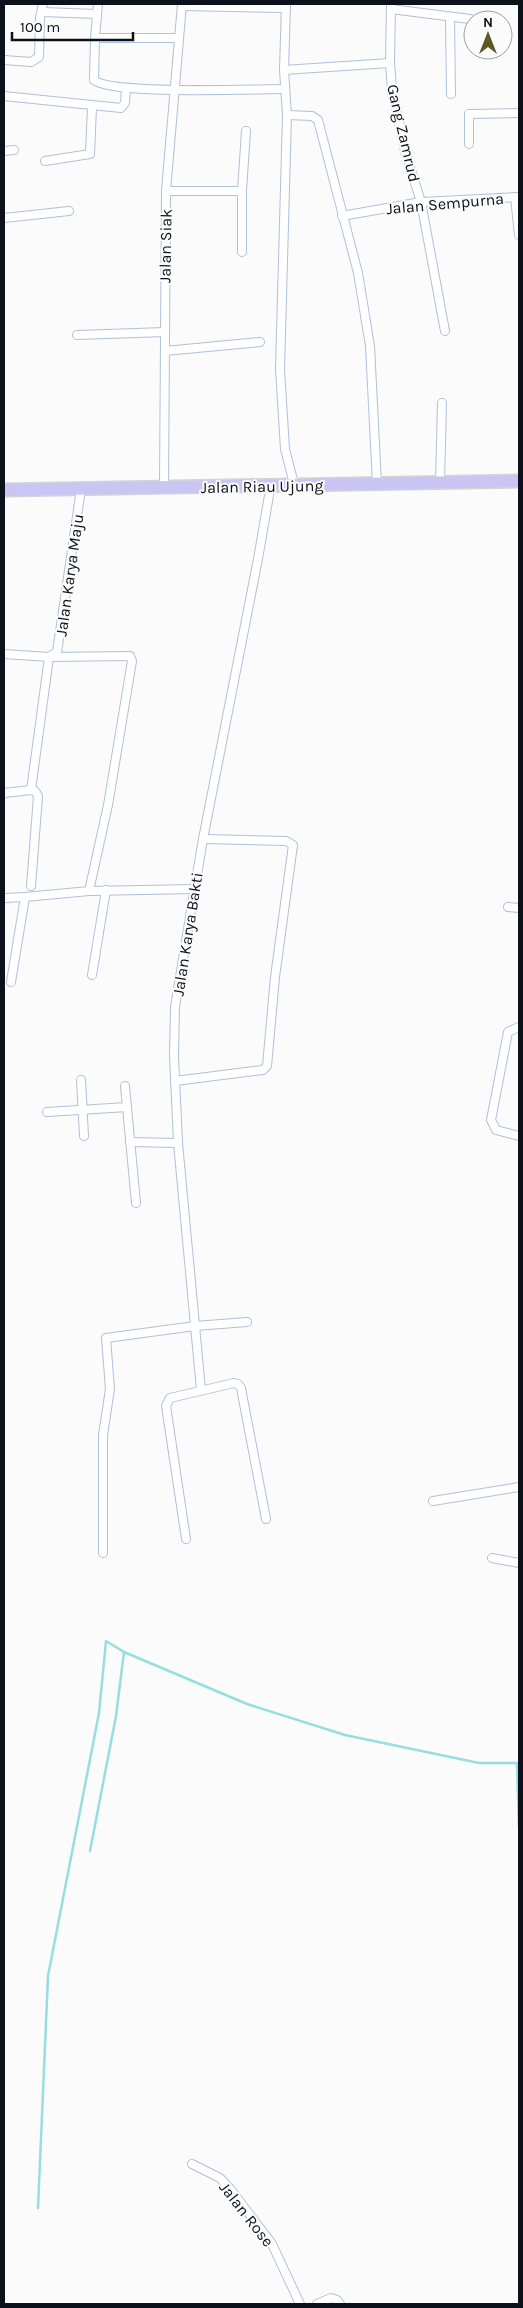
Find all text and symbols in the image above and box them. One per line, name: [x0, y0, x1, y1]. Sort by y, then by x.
scale bar: [12, 10, 134, 42]
north arrow: [463, 10, 513, 60]
text: N: [483, 14, 493, 31]
text: 100 m: [20, 18, 60, 36]
street label: Gang Zamrud: [383, 82, 424, 184]
street label: Jalan Sempurna: [385, 189, 505, 218]
street label: Jalan Siak: [155, 209, 176, 283]
street label: Jalan Riau Ujung: [200, 476, 324, 497]
street label: Jalan Karya Maju: [51, 513, 87, 638]
street label: Jalan Karya Bakti: [168, 871, 207, 997]
street label: Jalan Rose: [215, 2178, 278, 2251]

